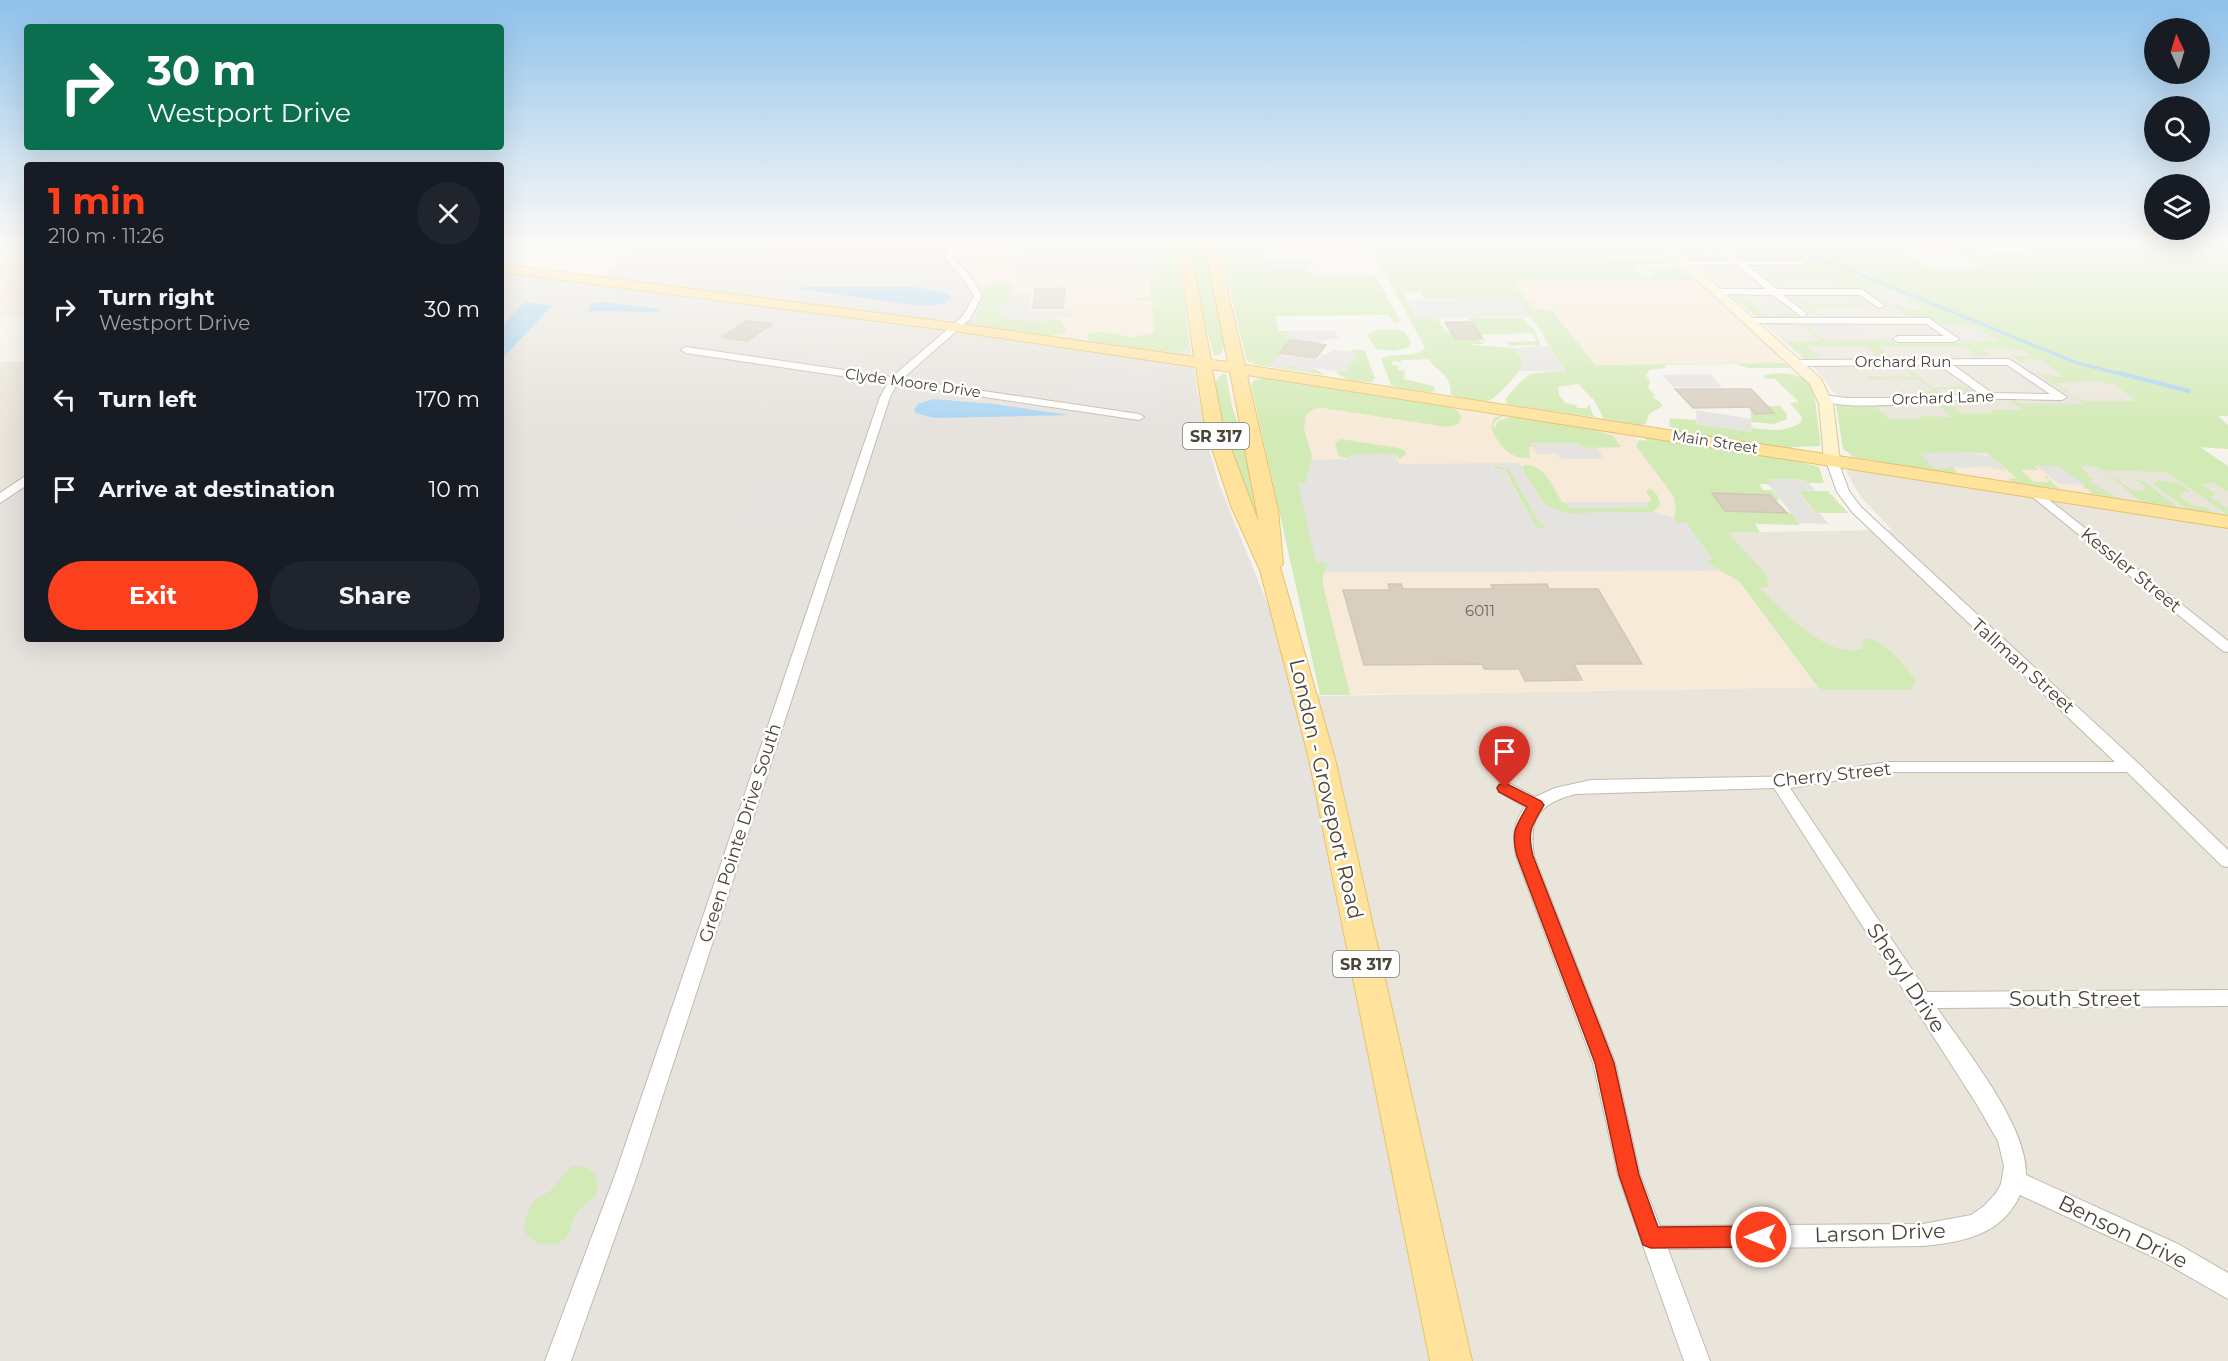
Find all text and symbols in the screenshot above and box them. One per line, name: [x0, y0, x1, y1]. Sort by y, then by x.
north arrow: [2144, 18, 2210, 84]
map controls: [2144, 18, 2210, 240]
text: 30 m: [147, 44, 256, 96]
icon: right: [48, 48, 126, 126]
text: Westport Drive: [147, 96, 351, 129]
button: search: [2144, 96, 2210, 162]
button: layers: [2144, 174, 2210, 240]
text: 1 min: [48, 179, 146, 223]
button: close: [417, 182, 480, 245]
text: 210 m · 11:26: [48, 224, 164, 248]
text: Turn right: [99, 284, 214, 311]
icon: right: [48, 293, 81, 326]
text: 30 m: [424, 296, 480, 323]
text: Westport Drive: [99, 311, 250, 335]
street label: Orchard Run: [1855, 352, 1951, 371]
street label: Clyde Moore Drive: [844, 364, 982, 401]
icon: left: [48, 383, 81, 416]
text: Turn left: [99, 386, 197, 413]
text: 170 m: [416, 386, 480, 413]
street label: Orchard Lane: [1891, 386, 1995, 409]
road number: SR 317: [1183, 423, 1249, 449]
street label: Main Street: [1671, 425, 1759, 458]
icon: arrive: [48, 473, 81, 506]
text: Arrive at destination: [99, 476, 335, 503]
text: 10 m: [428, 476, 480, 503]
street label: Kessler Street: [2076, 523, 2186, 617]
button: Exit: [48, 561, 258, 630]
button: Share: [270, 561, 480, 630]
house number: 6011: [1465, 601, 1495, 620]
street label: Tallman Street: [1967, 614, 2079, 718]
street label: London - Groveport Road: [1284, 656, 1369, 921]
street label: Green Pointe Drive South: [694, 721, 786, 945]
pin: [1479, 726, 1530, 788]
icon: arrive: [1488, 735, 1521, 768]
street label: Cherry Street: [1772, 758, 1892, 792]
street label: Sheryl Drive: [1862, 918, 1951, 1037]
road number: SR 317: [1333, 951, 1399, 977]
street label: South Street: [2009, 986, 2141, 1011]
street label: Benson Drive: [2054, 1189, 2192, 1274]
position arrow: [1729, 1205, 1793, 1269]
street label: Larson Drive: [1814, 1218, 1946, 1247]

